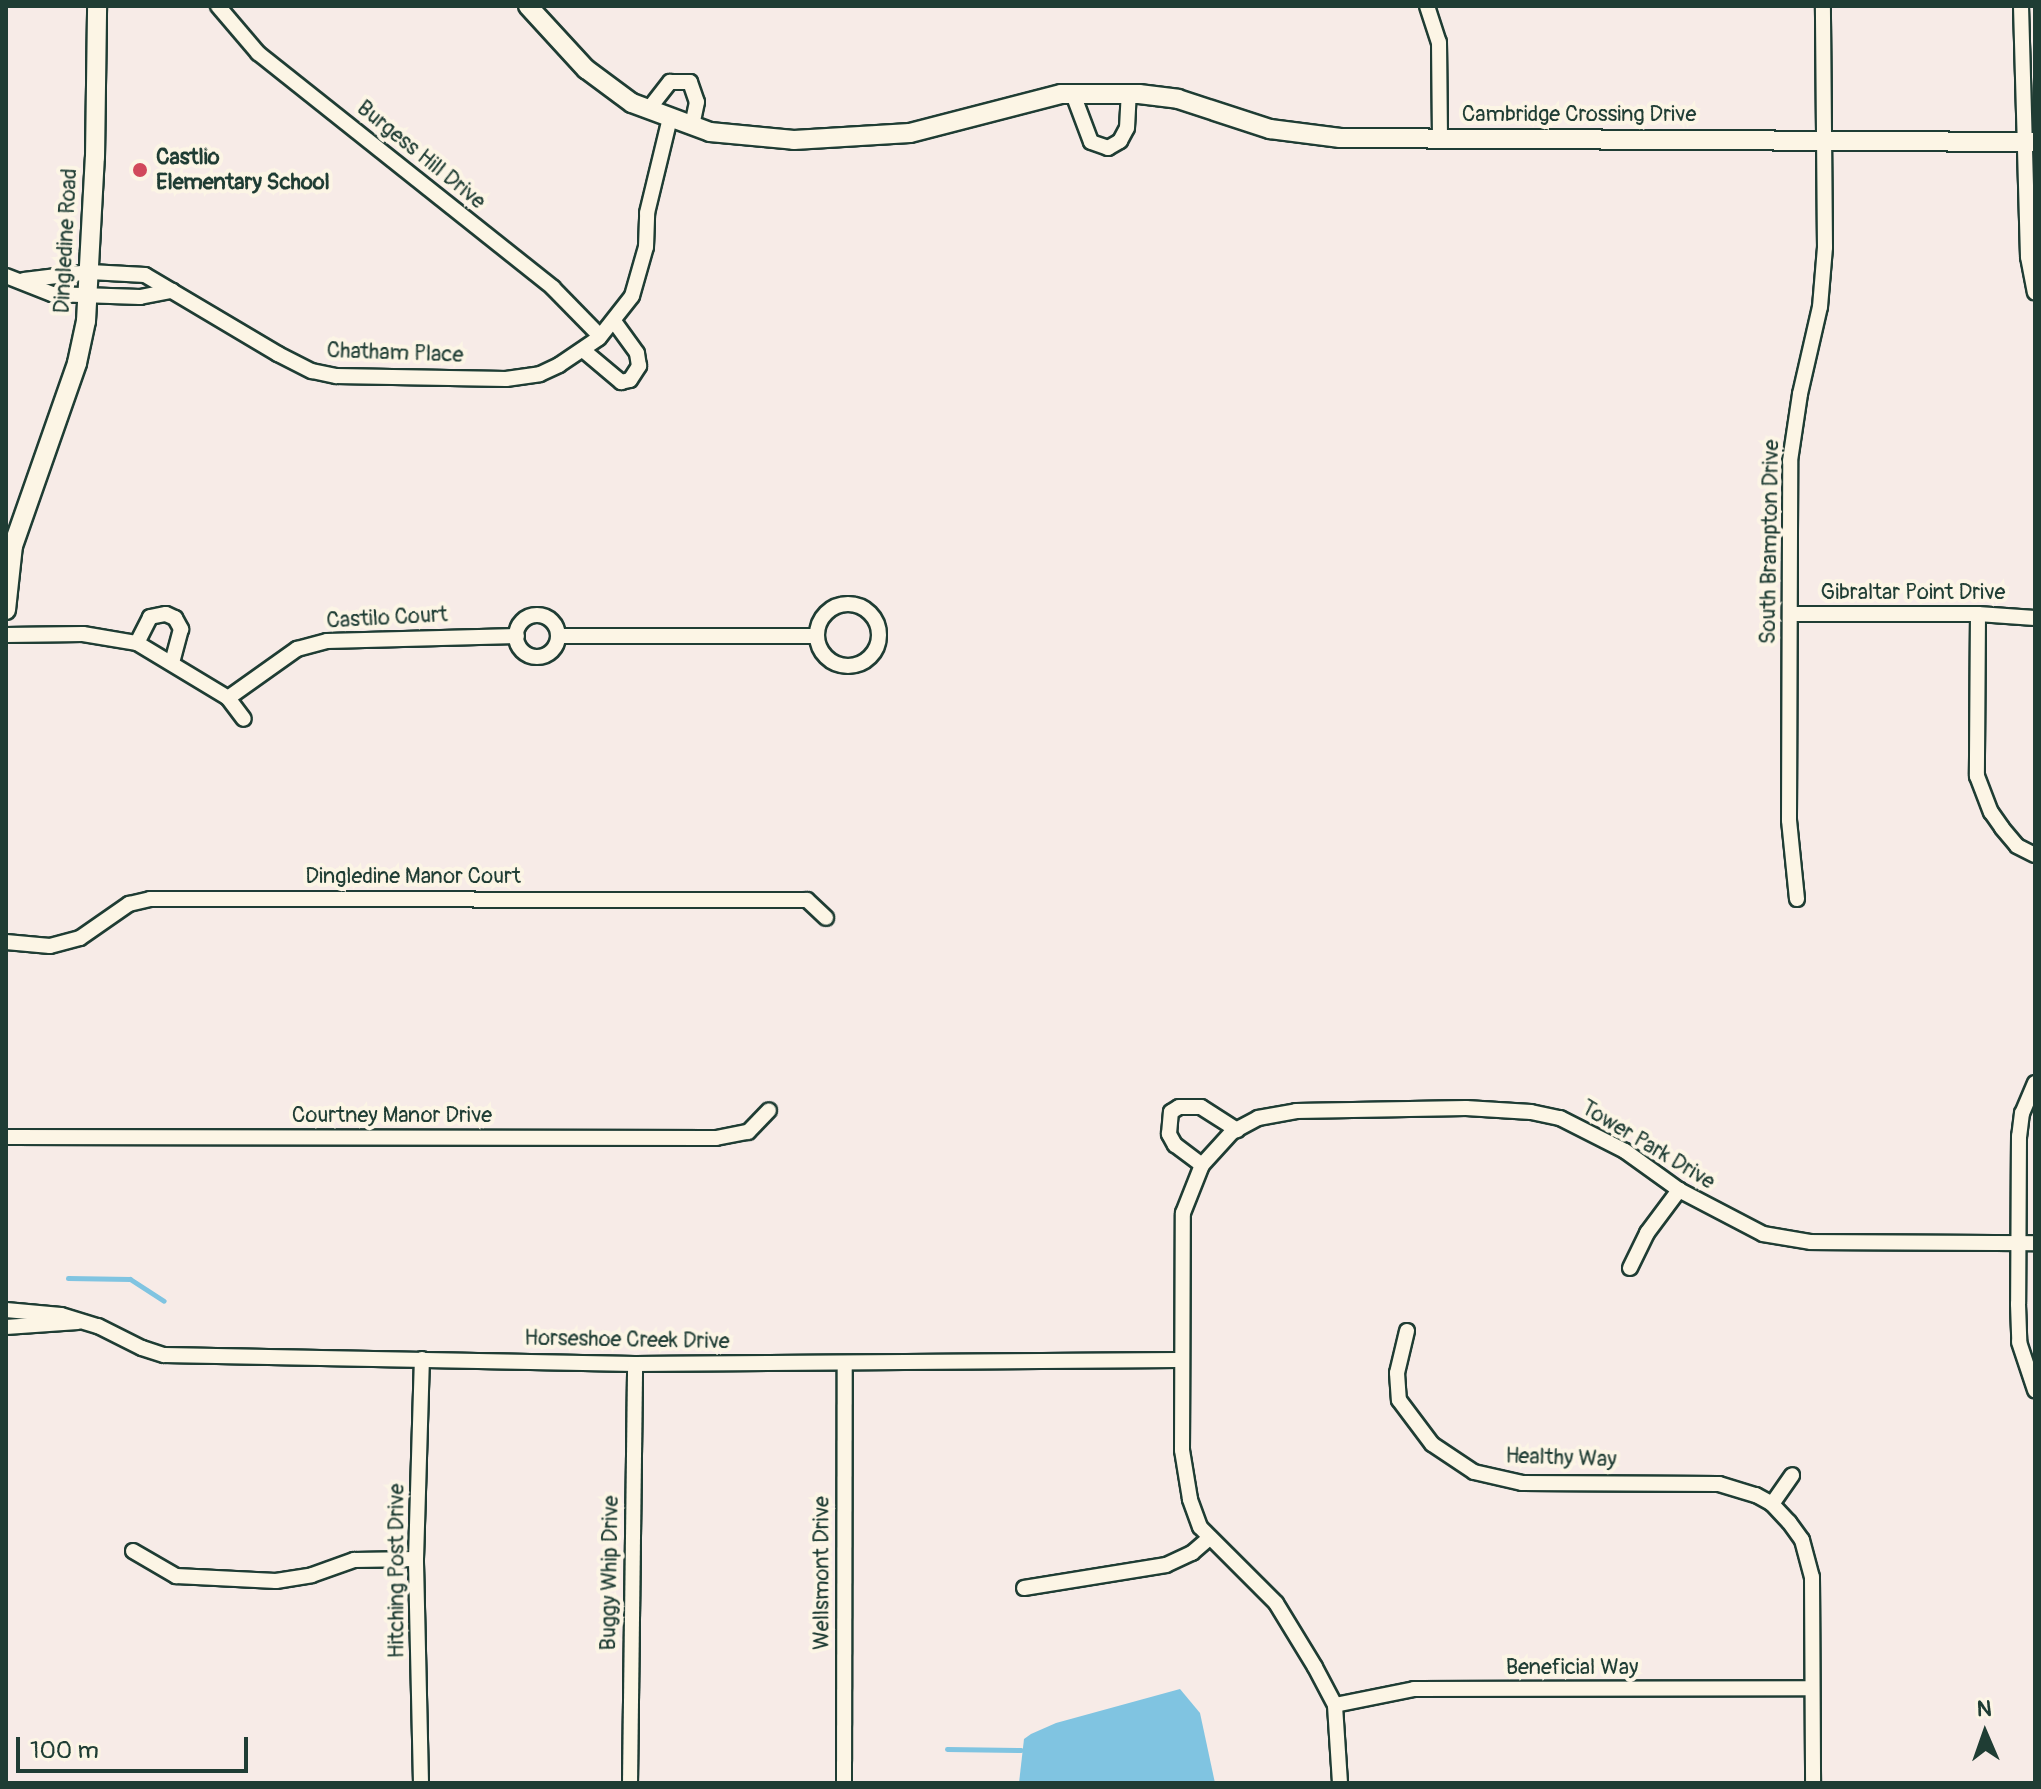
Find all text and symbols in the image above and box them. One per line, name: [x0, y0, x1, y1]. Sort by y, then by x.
street label: Burgess Hill Drive: [351, 95, 491, 215]
street label: Cambridge Crossing Drive: [1462, 102, 1696, 128]
place label: Castlio Elementary School: [156, 144, 330, 196]
marker: Castlio Elementary School: [131, 161, 149, 179]
street label: Dingledine Road: [49, 168, 83, 314]
street label: Chatham Place: [326, 337, 464, 369]
street label: South Brampton Drive: [1755, 439, 1785, 645]
street label: Gibraltar Point Drive: [1821, 580, 2005, 606]
street label: Castilo Court: [326, 602, 448, 634]
street label: Dingledine Manor Court: [305, 864, 521, 890]
street label: Tower Park Drive: [1576, 1095, 1720, 1195]
street label: Courtney Manor Drive: [292, 1103, 492, 1129]
street label: Horseshoe Creek Drive: [524, 1325, 730, 1355]
street label: Healthy Way: [1505, 1443, 1617, 1473]
street label: Hitching Post Drive: [384, 1484, 410, 1658]
street label: Buggy Whip Drive: [595, 1495, 625, 1651]
street label: Wellsmont Drive: [809, 1496, 835, 1650]
street label: Beneficial Way: [1506, 1655, 1638, 1681]
north arrow: [1945, 1693, 2025, 1773]
text: N: [1976, 1695, 1992, 1723]
scale bar: [20, 1721, 252, 1771]
text: 100 m: [30, 1736, 99, 1765]

